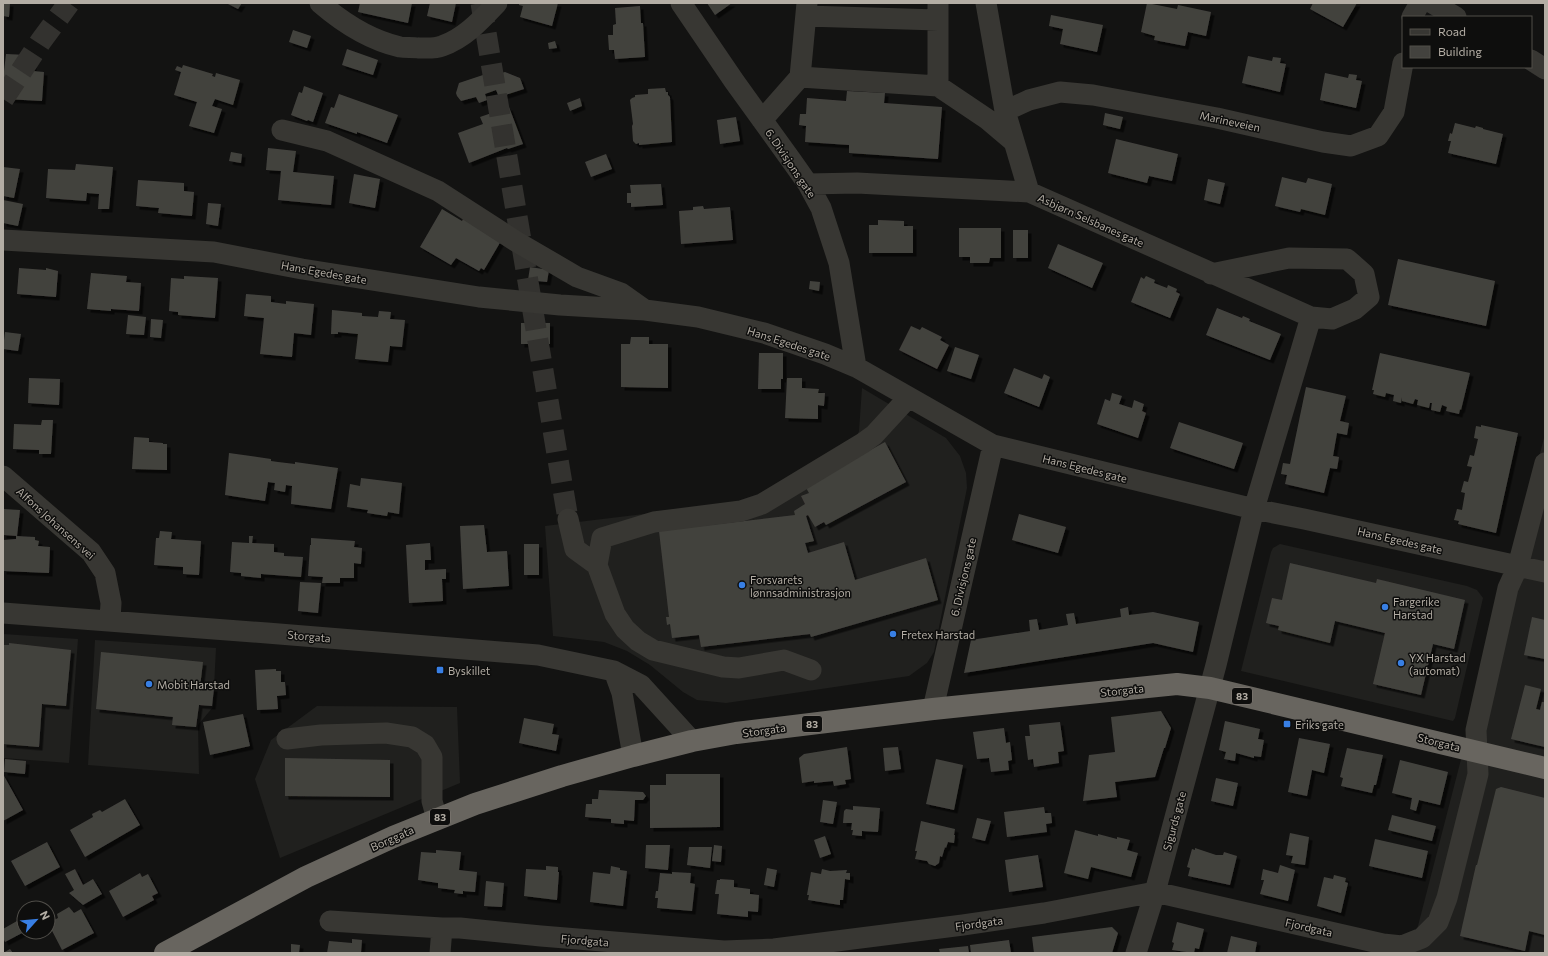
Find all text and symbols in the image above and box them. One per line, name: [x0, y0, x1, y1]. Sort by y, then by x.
legend: [1402, 16, 1532, 68]
text: Road: [1438, 24, 1466, 38]
text: Building: [1438, 44, 1482, 58]
street label: Marineveien: [1199, 108, 1261, 134]
street label: 6. Divisjons gate: [763, 126, 819, 200]
street label: Asbjørn Selsbanes gate: [1036, 191, 1146, 249]
street label: Hans Egedes gate: [280, 258, 368, 286]
street label: Hans Egedes gate: [746, 323, 832, 363]
street label: Hans Egedes gate: [1041, 451, 1129, 485]
street label: Alfons Johansens vei: [13, 484, 98, 562]
street label: Hans Egedes gate: [1356, 524, 1444, 556]
street label: 6. Divisjons gate: [948, 536, 978, 618]
place label: Forsvarets lønnsadministrasjon: [750, 573, 851, 599]
marker: Forsvarets lønnsadministrasjon: [737, 580, 747, 590]
place label: Fargerike Harstad: [1393, 595, 1440, 621]
marker: Fargerike Harstad: [1380, 602, 1390, 612]
street label: Storgata: [287, 628, 331, 644]
place label: Fretex Harstad: [901, 628, 975, 641]
marker: Fretex Harstad: [888, 629, 898, 639]
place label: YX Harstad (automat): [1409, 651, 1466, 677]
marker: YX Harstad (automat): [1396, 658, 1406, 668]
place label: Byskillet: [448, 664, 491, 677]
marker: Byskillet: [435, 665, 445, 675]
place label: Mobit Harstad: [157, 678, 230, 691]
marker: Mobit Harstad: [144, 679, 154, 689]
street label: Storgata: [1100, 681, 1144, 699]
road number: 83: [1232, 688, 1252, 704]
road number: 83: [802, 716, 822, 732]
place label: Eriks gate: [1295, 718, 1344, 731]
marker: Eriks gate: [1282, 719, 1292, 729]
street label: Storgata: [741, 721, 787, 739]
street label: Storgata: [1416, 730, 1462, 754]
street label: Sigurds gate: [1160, 790, 1188, 852]
road number: 83: [430, 809, 450, 825]
street label: Borggata: [368, 823, 416, 853]
north arrow: [16, 900, 56, 940]
text: N: [38, 909, 53, 922]
street label: Fjordgata: [954, 913, 1004, 933]
street label: Fjordgata: [1284, 915, 1334, 939]
street label: Fjordgata: [560, 931, 610, 949]

